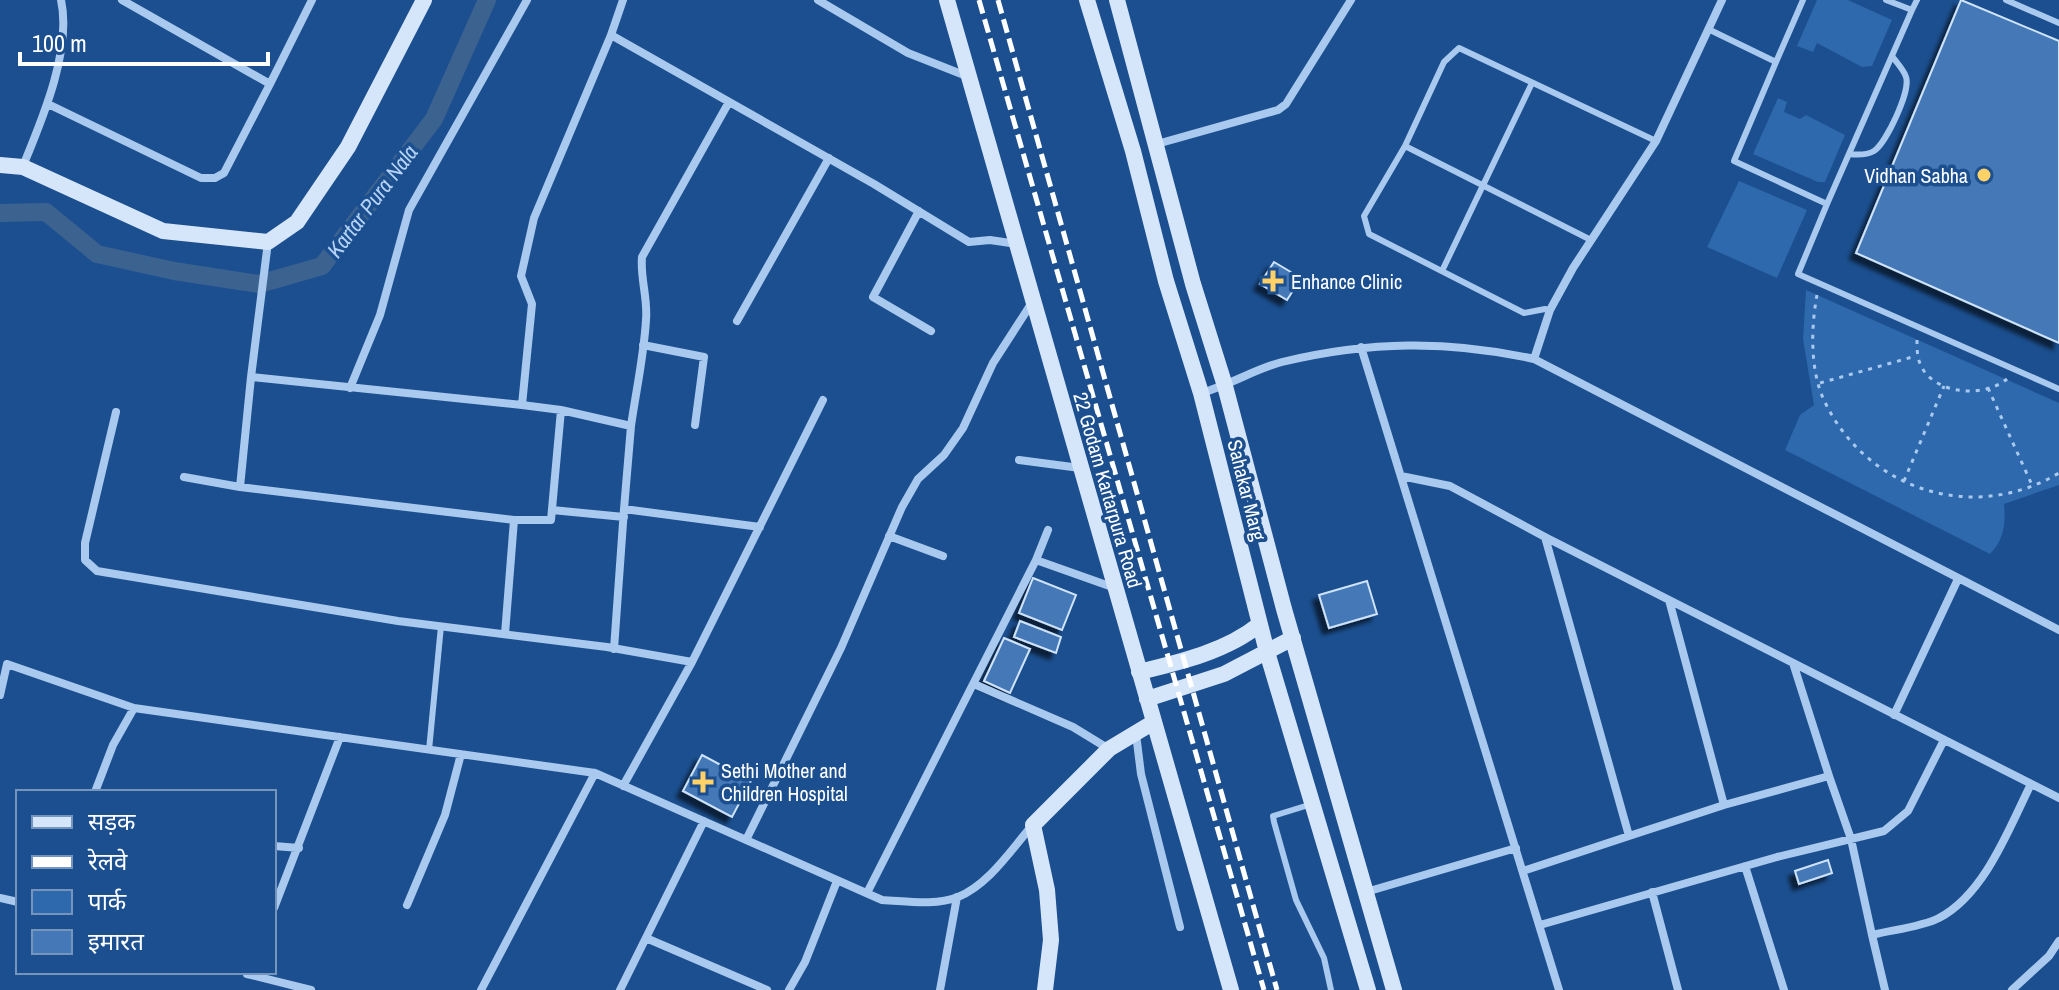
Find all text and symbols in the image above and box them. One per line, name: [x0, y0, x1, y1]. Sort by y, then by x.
scale bar: [20, 16, 268, 66]
text: 100 m: [32, 27, 87, 59]
water label: Kartar Pura Nala: [320, 138, 424, 264]
place label: Vidhan Sabha: [1864, 162, 1968, 189]
marker: Vidhan Sabha: [1975, 166, 1993, 184]
place label: Enhance Clinic: [1291, 268, 1402, 295]
marker: Enhance Clinic: [1262, 270, 1284, 292]
street label: 22 Godam Kartarpura Road: [1067, 389, 1149, 591]
street label: Sahakar Marg: [1221, 437, 1273, 543]
place label: Sethi Mother and Children Hospital: [721, 757, 848, 807]
marker: Sethi Mother and Children Hospital: [692, 771, 714, 793]
legend: [16, 790, 276, 974]
text: सड़क: [88, 805, 136, 837]
text: रेलवे: [87, 845, 128, 877]
text: पार्क: [88, 885, 127, 917]
text: इमारत: [88, 925, 145, 957]

